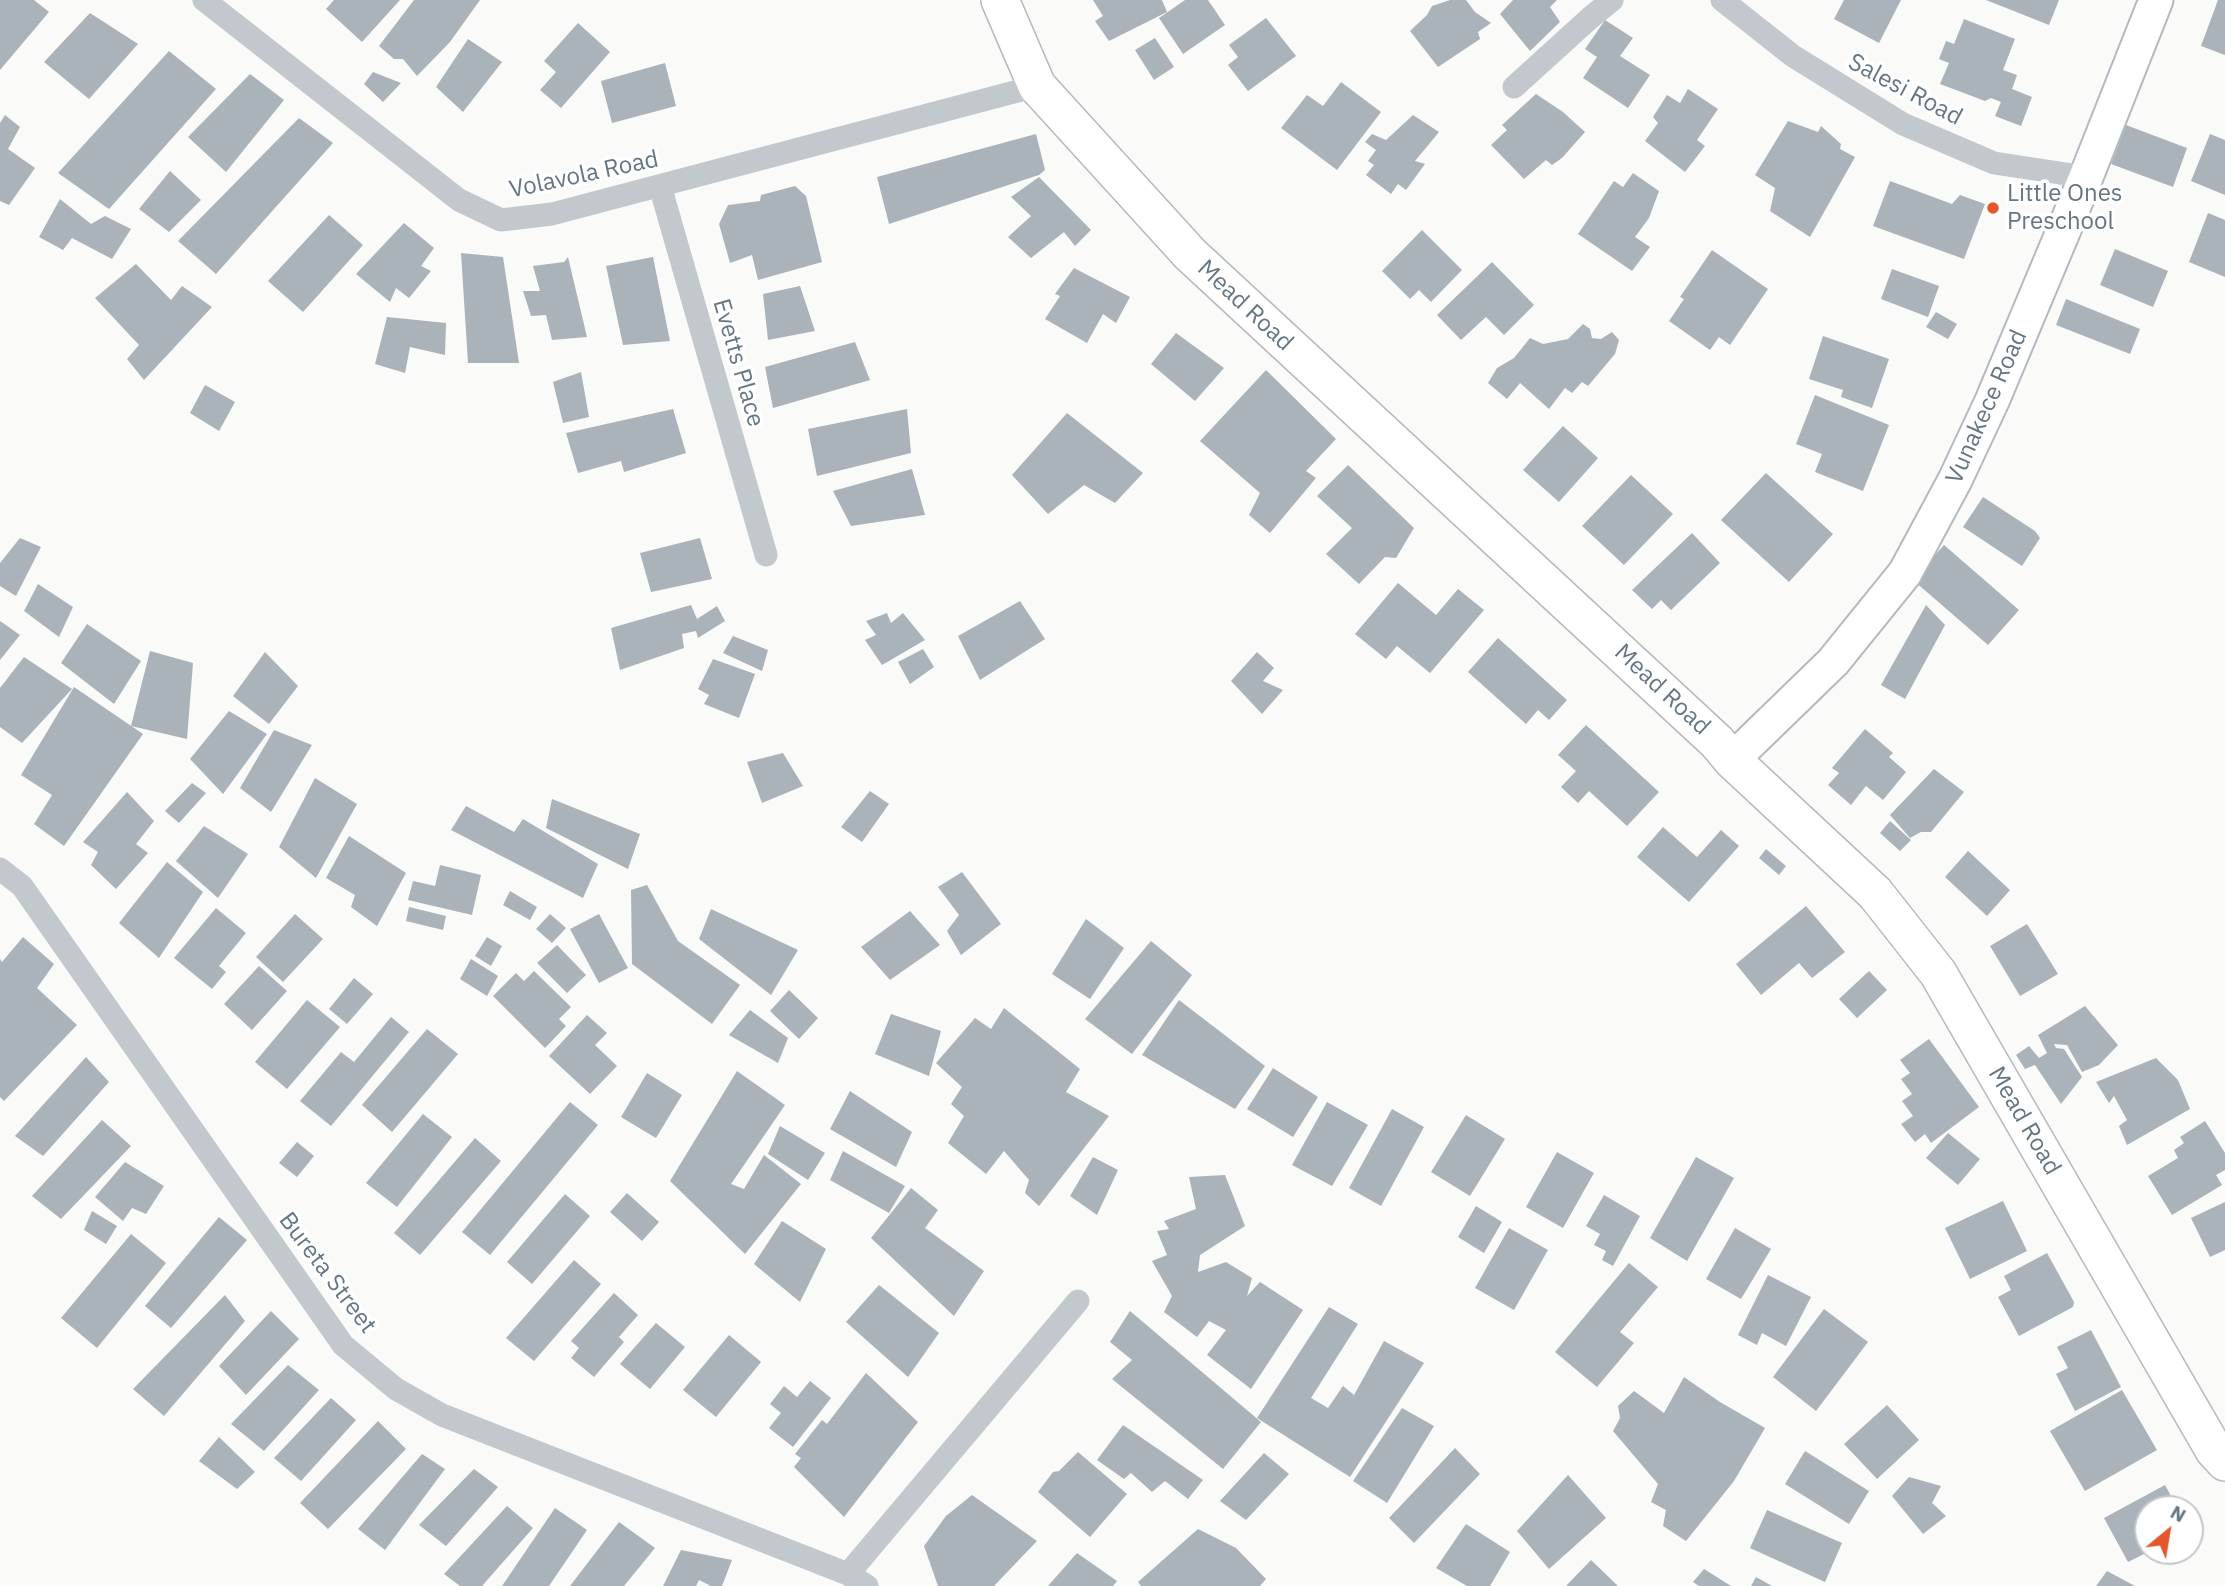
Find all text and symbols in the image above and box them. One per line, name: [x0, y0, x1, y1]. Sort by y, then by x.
street label: Salesi Road: [1843, 48, 1967, 132]
street label: Volavola Road: [507, 145, 661, 205]
place label: Little Ones Preschool: [2007, 180, 2123, 236]
marker: Little Ones Preschool: [1985, 200, 2001, 216]
street label: Mead Road: [1191, 254, 1299, 358]
street label: Evetts Place: [706, 296, 770, 430]
street label: Vunakece Road: [1940, 326, 2034, 488]
street label: Mead Road: [1608, 638, 1716, 742]
street label: Mead Road: [1981, 1062, 2067, 1180]
street label: Bureta Street: [272, 1207, 382, 1339]
north arrow: [2134, 1495, 2204, 1565]
text: N: [2167, 1500, 2190, 1527]

